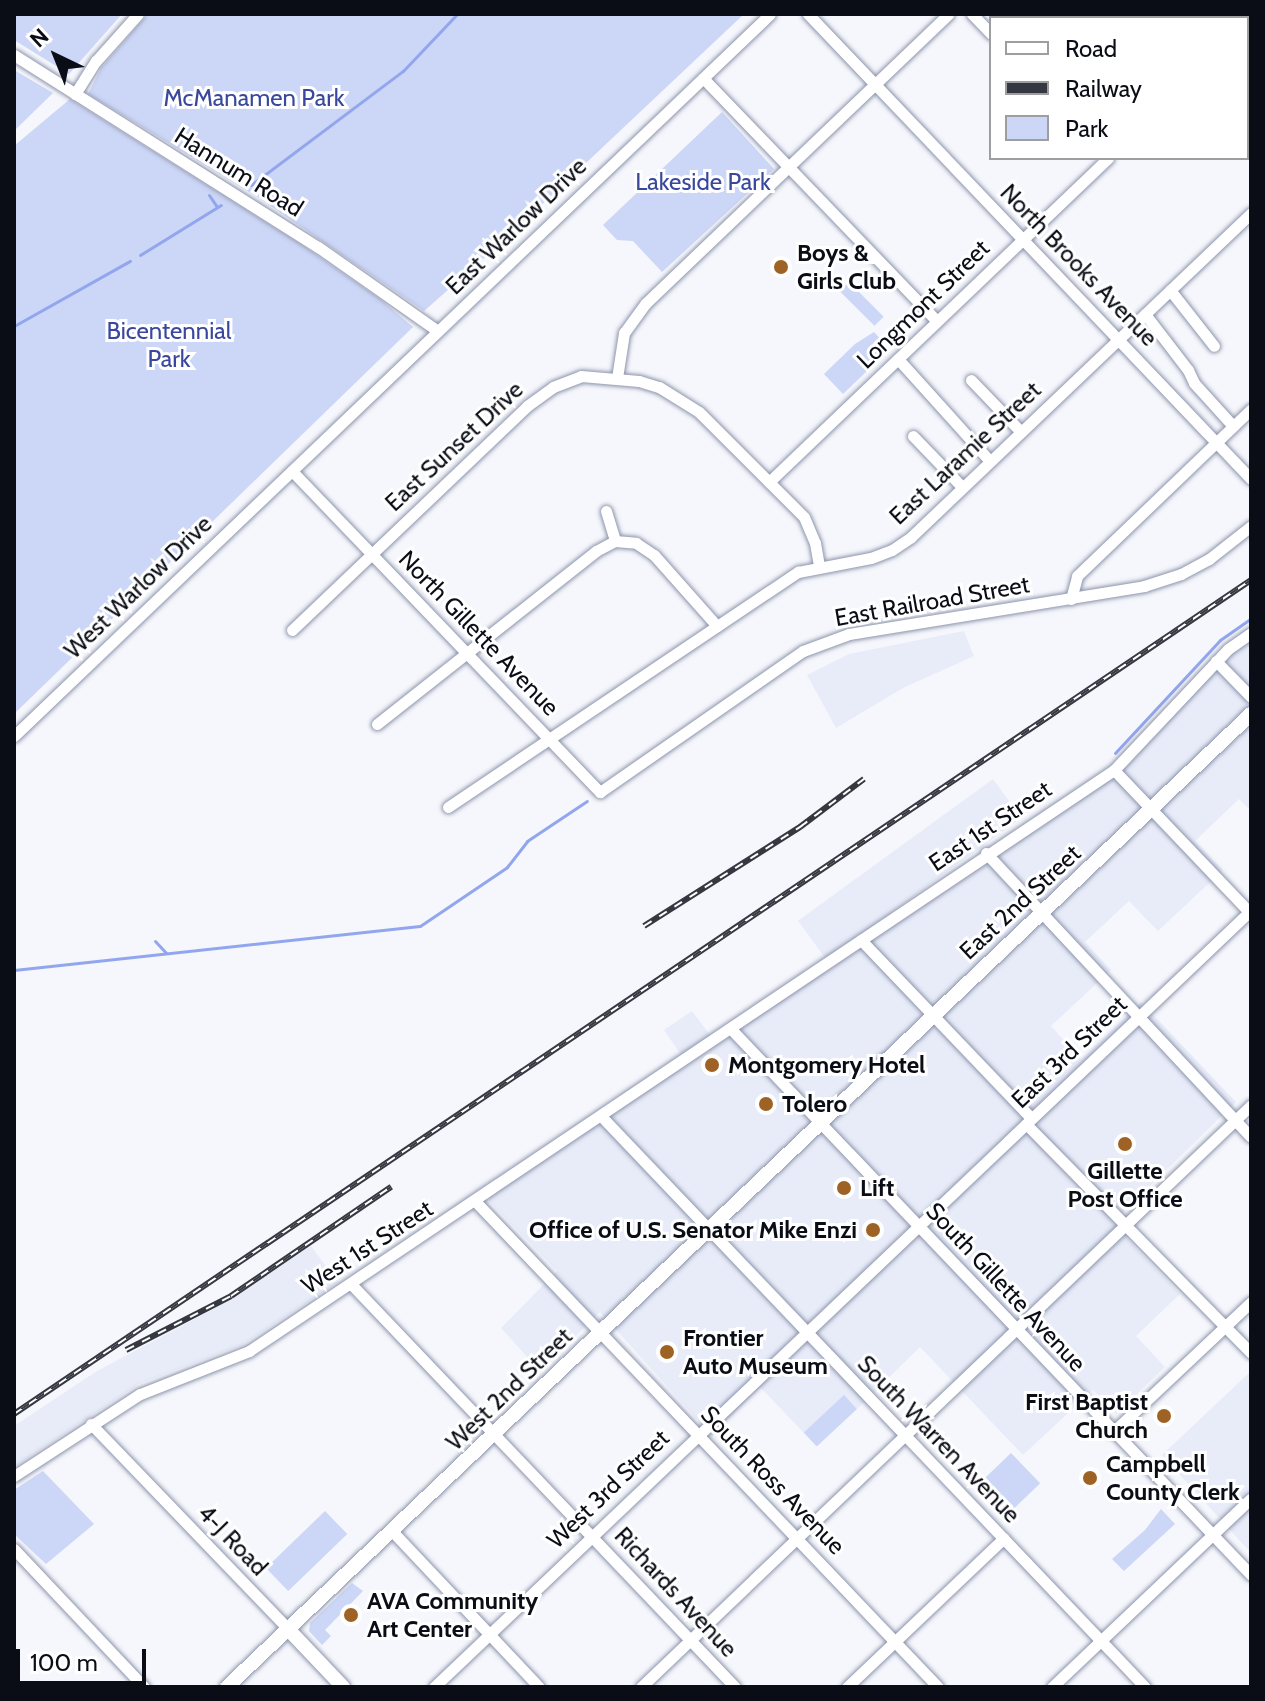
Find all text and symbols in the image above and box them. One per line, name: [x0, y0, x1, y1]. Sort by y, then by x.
north arrow: [16, 16, 96, 96]
legend: [989, 16, 1249, 160]
text: N: [24, 23, 54, 53]
text: Road: [1065, 34, 1117, 63]
text: Railway: [1065, 74, 1142, 103]
park label: McManamen Park: [163, 84, 345, 112]
text: Park: [1065, 114, 1108, 143]
street label: Hannum Road: [169, 121, 309, 223]
street label: East Warlow Drive: [440, 152, 592, 300]
park label: Lakeside Park: [635, 168, 771, 196]
street label: North Brooks Avenue: [994, 178, 1164, 352]
street label: Longmont Street: [851, 234, 995, 374]
place label: Boys & Girls Club: [797, 239, 896, 295]
marker: Boys & Girls Club: [772, 258, 790, 276]
park label: Bicentennial Park: [107, 317, 231, 373]
street label: East Sunset Drive: [379, 375, 529, 517]
street label: East Laramie Street: [883, 376, 1047, 530]
street label: West Warlow Drive: [58, 509, 218, 665]
street label: North Gillette Avenue: [393, 544, 565, 722]
street label: East Railroad Street: [832, 570, 1032, 632]
street label: East 1st Street: [923, 775, 1057, 877]
street label: East 2nd Street: [954, 839, 1086, 965]
street label: East 3rd Street: [1005, 990, 1133, 1114]
place label: Montgomery Hotel: [728, 1051, 925, 1079]
marker: Montgomery Hotel: [703, 1056, 721, 1074]
place label: Tolero: [782, 1090, 847, 1118]
marker: Tolero: [757, 1095, 775, 1113]
marker: Gillette Post Office: [1116, 1135, 1134, 1153]
place label: Gillette Post Office: [1067, 1157, 1183, 1213]
place label: Lift: [860, 1174, 894, 1202]
marker: Lift: [835, 1179, 853, 1197]
street label: West 1st Street: [296, 1194, 438, 1300]
street label: South Gillette Avenue: [920, 1196, 1092, 1378]
place label: Office of U.S. Senator Mike Enzi: [529, 1216, 857, 1244]
marker: Office of U.S. Senator Mike Enzi: [864, 1221, 882, 1239]
street label: West 2nd Street: [440, 1322, 578, 1456]
place label: Frontier Auto Museum: [683, 1324, 828, 1380]
marker: Frontier Auto Museum: [658, 1343, 676, 1361]
street label: South Warren Avenue: [852, 1349, 1026, 1529]
place label: First Baptist Church: [1025, 1388, 1148, 1444]
street label: South Ross Avenue: [695, 1400, 851, 1560]
marker: First Baptist Church: [1155, 1407, 1173, 1425]
street label: West 3rd Street: [541, 1424, 675, 1554]
place label: Campbell County Clerk: [1106, 1450, 1240, 1506]
marker: Campbell County Clerk: [1081, 1469, 1099, 1487]
street label: 4-J Road: [192, 1498, 274, 1582]
street label: Richards Avenue: [609, 1521, 743, 1663]
place label: AVA Community Art Center: [367, 1587, 538, 1643]
marker: AVA Community Art Center: [342, 1606, 360, 1624]
scale bar: [20, 1633, 150, 1683]
text: 100 m: [30, 1648, 98, 1677]

